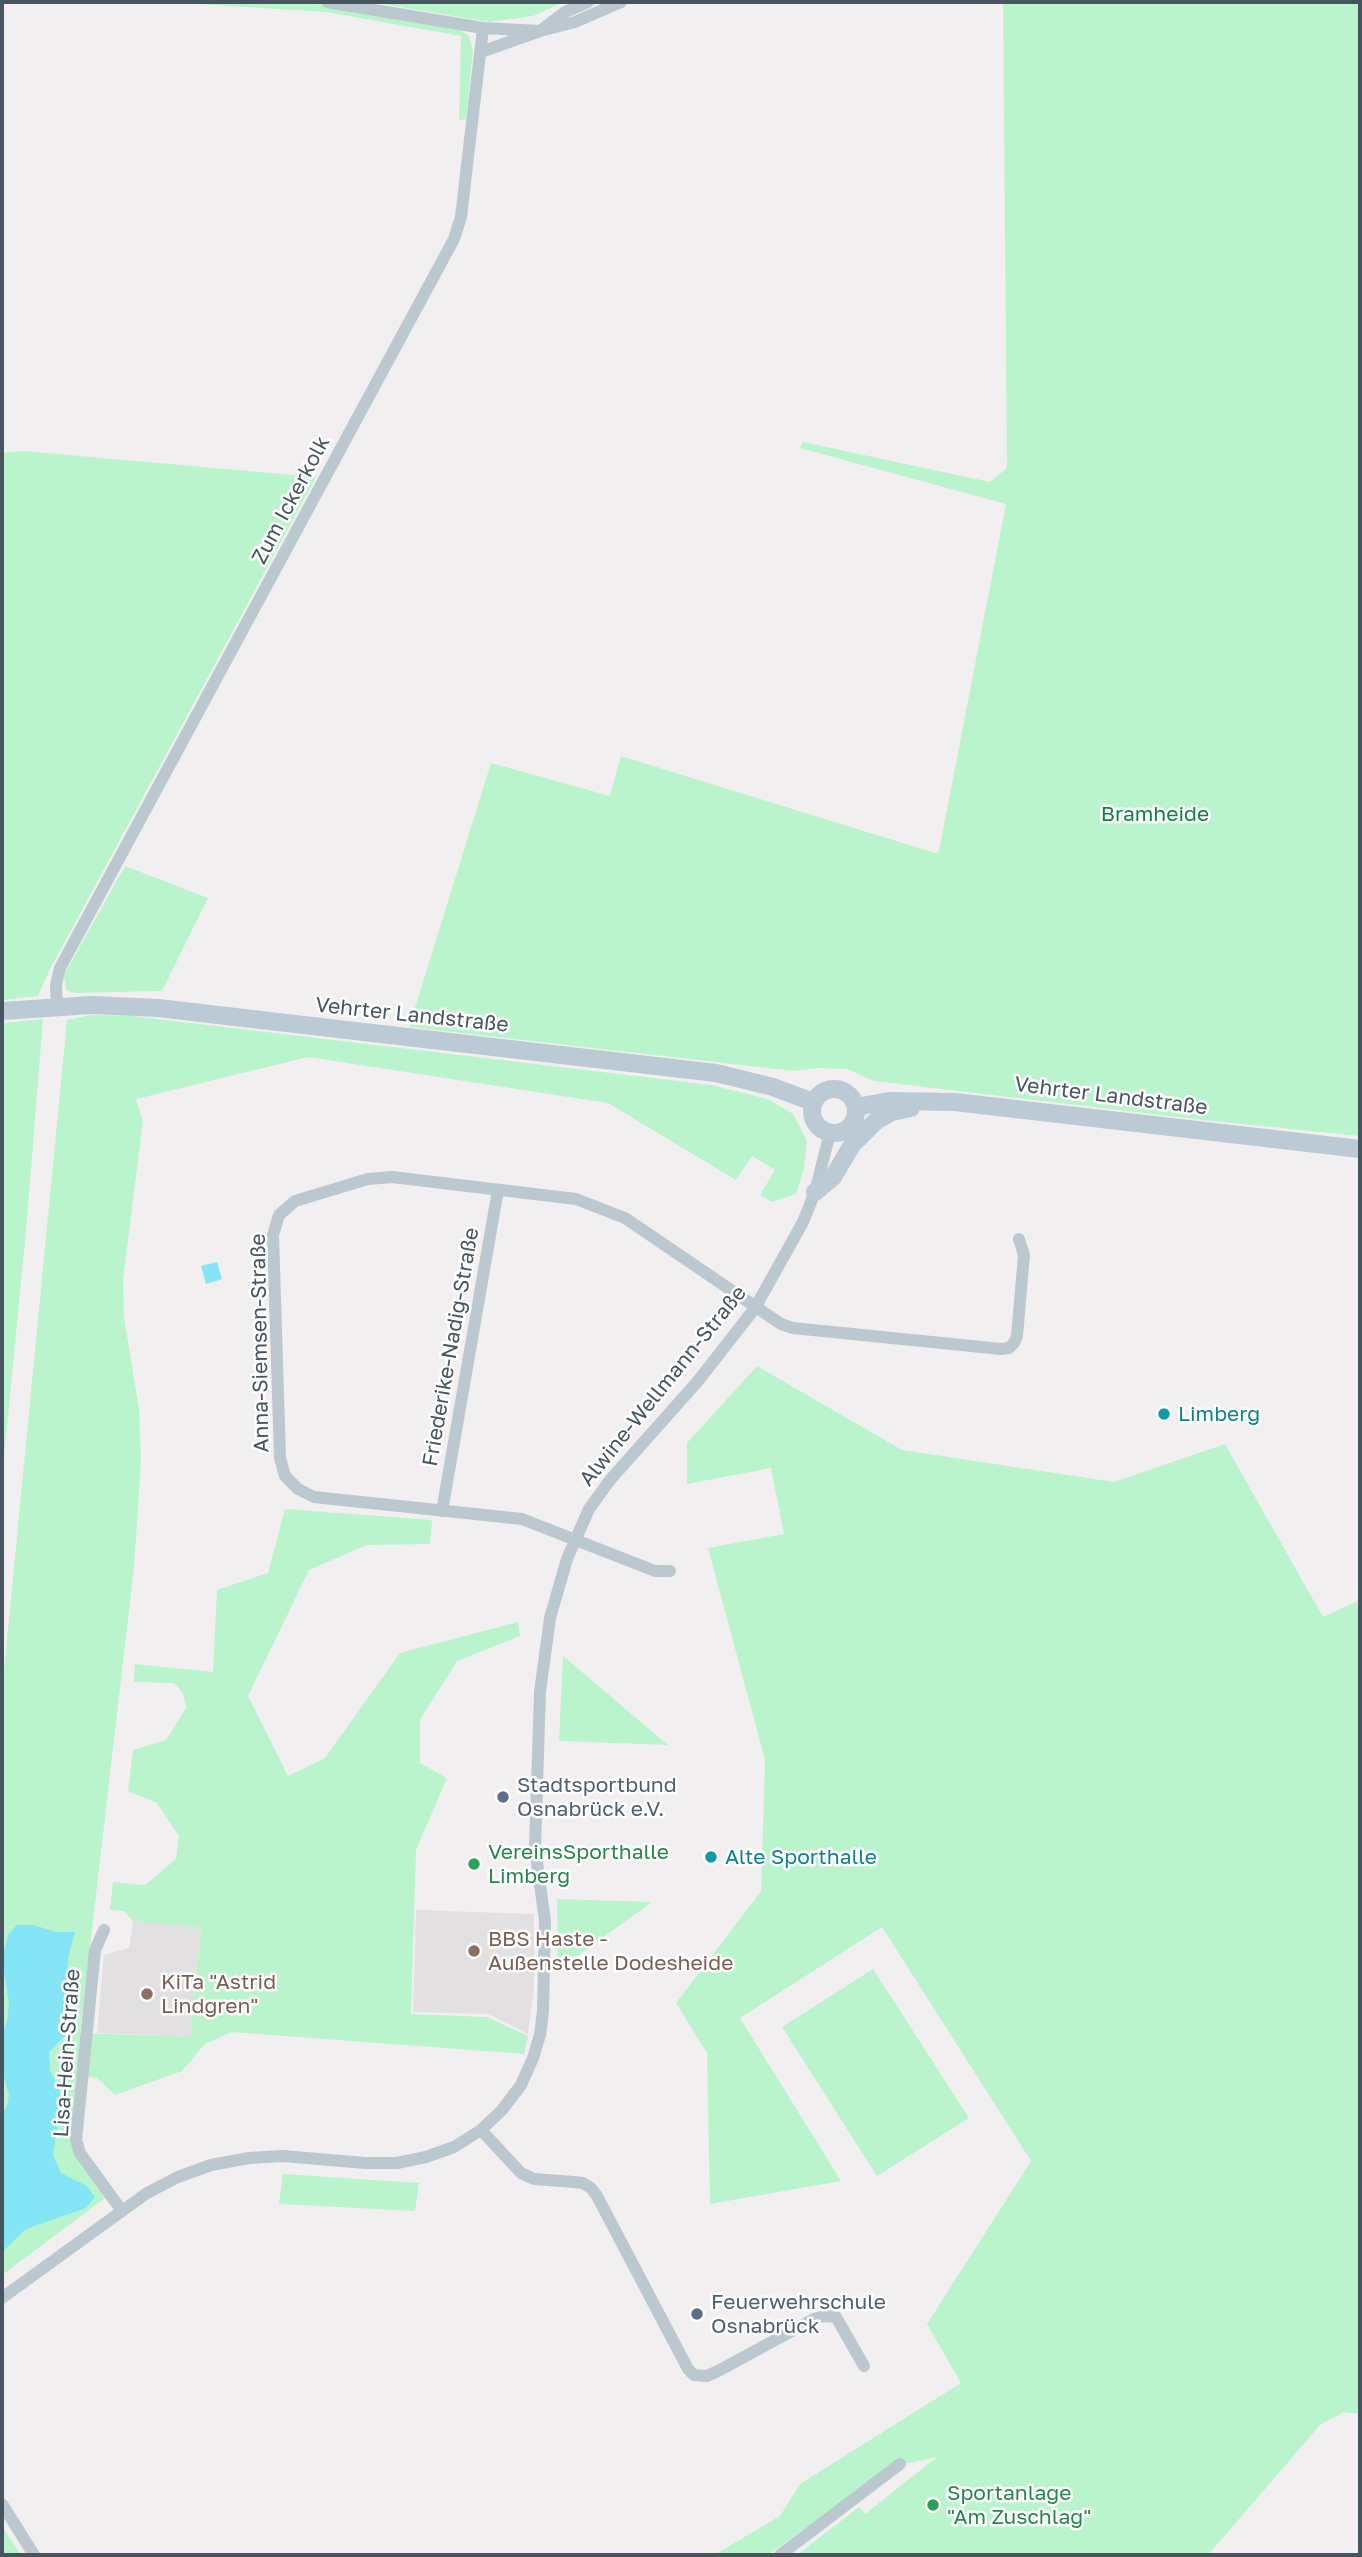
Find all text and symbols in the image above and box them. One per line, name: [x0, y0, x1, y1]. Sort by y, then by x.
street label: Zum Ickerkolk: [247, 432, 335, 568]
park label: Bramheide: [1101, 801, 1209, 827]
street label: Vehrter Landstraße: [314, 992, 510, 1038]
street label: Vehrter Landstraße: [1013, 1072, 1209, 1120]
street label: Friederike-Nadig-Straße: [418, 1226, 484, 1468]
street label: Anna-Siemsen-Straße: [245, 1233, 275, 1453]
street label: Alwine-Wellmann-Straße: [574, 1281, 752, 1491]
place label: Limberg: [1178, 1401, 1260, 1427]
marker: Limberg: [1156, 1406, 1172, 1422]
place label: Stadtsportbund Osnabrück e.V.: [517, 1772, 677, 1822]
marker: Stadtsportbund Osnabrück e.V.: [495, 1789, 511, 1805]
place label: VereinsSporthalle Limberg: [488, 1839, 669, 1889]
place label: Alte Sporthalle: [725, 1844, 877, 1870]
marker: Alte Sporthalle: [703, 1849, 719, 1865]
marker: VereinsSporthalle Limberg: [466, 1856, 482, 1872]
place label: BBS Haste - Außenstelle Dodesheide: [488, 1926, 733, 1976]
marker: BBS Haste - Außenstelle Dodesheide: [466, 1943, 482, 1959]
street label: Lisa-Hein-Straße: [49, 1968, 85, 2138]
place label: KiTa "Astrid Lindgren": [161, 1969, 276, 2019]
marker: KiTa "Astrid Lindgren": [139, 1986, 155, 2002]
place label: Feuerwehrschule Osnabrück: [711, 2289, 886, 2339]
marker: Feuerwehrschule Osnabrück: [689, 2306, 705, 2322]
place label: Sportanlage "Am Zuschlag": [947, 2480, 1091, 2530]
marker: Sportanlage "Am Zuschlag": [925, 2497, 941, 2513]

